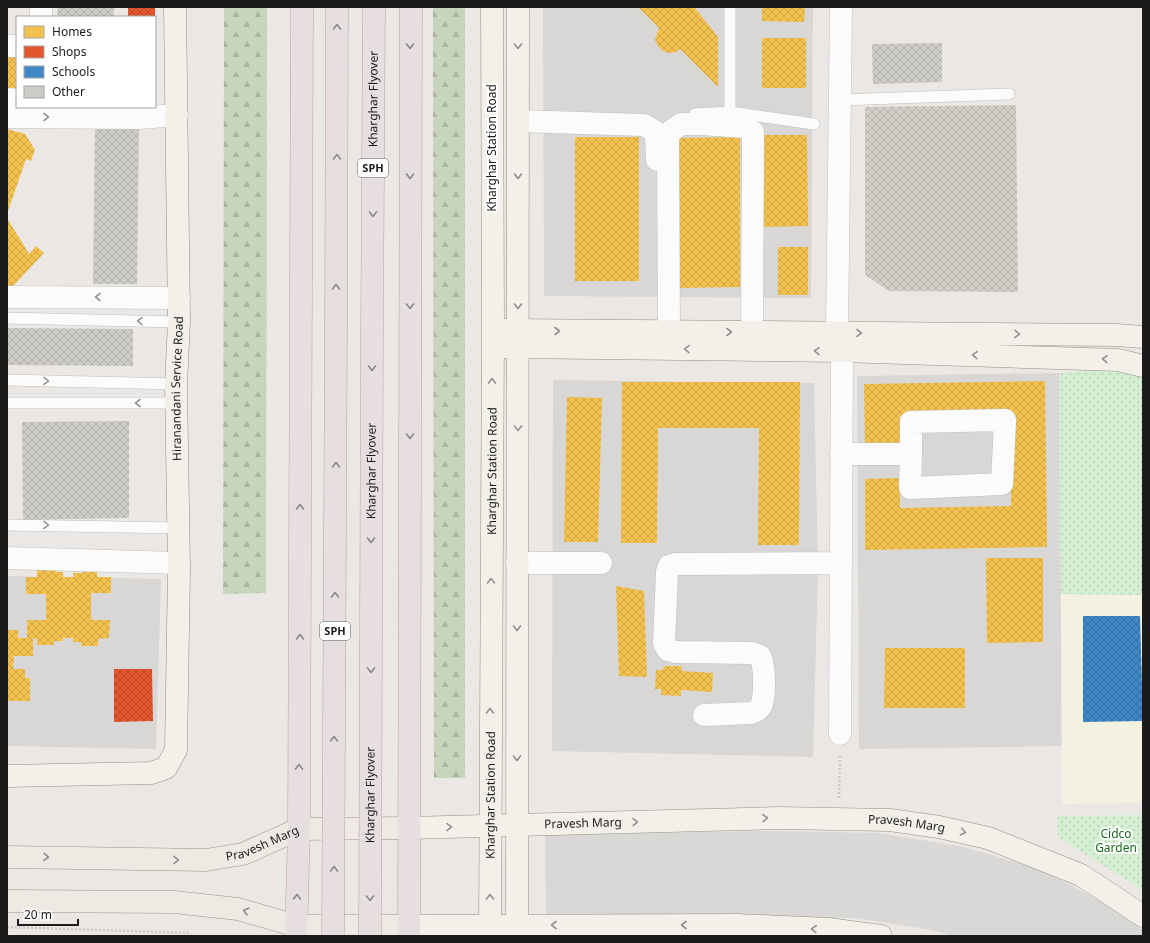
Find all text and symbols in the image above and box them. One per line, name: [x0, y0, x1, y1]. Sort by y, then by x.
legend: [16, 16, 156, 108]
text: Homes: [52, 23, 92, 40]
one-way arrow: [333, 24, 341, 30]
text: Shops: [52, 43, 87, 60]
one-way arrow: [406, 43, 414, 49]
one-way arrow: [514, 43, 522, 49]
street label: Kharghar Flyover: [364, 51, 382, 147]
text: Schools: [52, 63, 95, 80]
text: Other: [52, 83, 85, 100]
street label: Kharghar Station Road: [483, 84, 500, 212]
one-way arrow: [43, 113, 49, 121]
one-way arrow: [333, 154, 341, 160]
road number: SPH: [358, 159, 388, 177]
one-way arrow: [406, 173, 414, 179]
one-way arrow: [514, 173, 522, 179]
one-way arrow: [369, 211, 377, 217]
one-way arrow: [332, 284, 340, 290]
one-way arrow: [95, 293, 101, 301]
one-way arrow: [406, 303, 414, 309]
one-way arrow: [514, 303, 522, 309]
street label: Hiranandani Service Road: [167, 316, 187, 461]
one-way arrow: [137, 317, 143, 325]
one-way arrow: [554, 327, 560, 335]
one-way arrow: [726, 328, 732, 336]
one-way arrow: [856, 328, 862, 337]
one-way arrow: [1014, 330, 1020, 338]
one-way arrow: [684, 345, 690, 353]
one-way arrow: [814, 347, 820, 355]
one-way arrow: [972, 351, 978, 360]
one-way arrow: [1102, 355, 1108, 364]
one-way arrow: [368, 365, 376, 371]
one-way arrow: [43, 377, 49, 385]
one-way arrow: [488, 378, 496, 384]
one-way arrow: [135, 399, 141, 407]
street label: Kharghar Station Road: [483, 407, 501, 535]
street label: Kharghar Flyover: [362, 423, 380, 519]
one-way arrow: [514, 425, 522, 431]
one-way arrow: [406, 433, 414, 439]
one-way arrow: [331, 462, 340, 468]
one-way arrow: [296, 504, 304, 510]
one-way arrow: [43, 521, 49, 530]
one-way arrow: [367, 537, 375, 543]
one-way arrow: [487, 578, 495, 584]
one-way arrow: [331, 592, 339, 598]
road number: SPH: [320, 622, 350, 640]
one-way arrow: [513, 625, 521, 631]
one-way arrow: [296, 634, 304, 640]
one-way arrow: [367, 667, 375, 673]
one-way arrow: [486, 708, 494, 714]
street label: Kharghar Station Road: [481, 731, 499, 859]
one-way arrow: [330, 736, 338, 742]
street label: Kharghar Flyover: [361, 747, 379, 843]
one-way arrow: [513, 755, 521, 761]
one-way arrow: [295, 764, 303, 770]
street label: Pravesh Marg: [868, 811, 947, 836]
street label: Pravesh Marg: [544, 813, 622, 832]
one-way arrow: [762, 814, 768, 823]
one-way arrow: [632, 818, 638, 827]
street label: Pravesh Marg: [224, 821, 301, 865]
one-way arrow: [446, 823, 452, 831]
park label: Cidco Garden: [1095, 825, 1137, 856]
one-way arrow: [960, 828, 967, 836]
one-way arrow: [43, 853, 49, 862]
one-way arrow: [173, 856, 179, 864]
one-way arrow: [330, 866, 338, 872]
one-way arrow: [293, 894, 302, 900]
one-way arrow: [486, 894, 494, 900]
one-way arrow: [366, 895, 374, 901]
scale bar: [18, 901, 78, 927]
text: 20 m: [24, 906, 52, 923]
one-way arrow: [243, 907, 250, 916]
one-way arrow: [551, 921, 557, 929]
one-way arrow: [681, 921, 687, 929]
one-way arrow: [811, 924, 817, 933]

